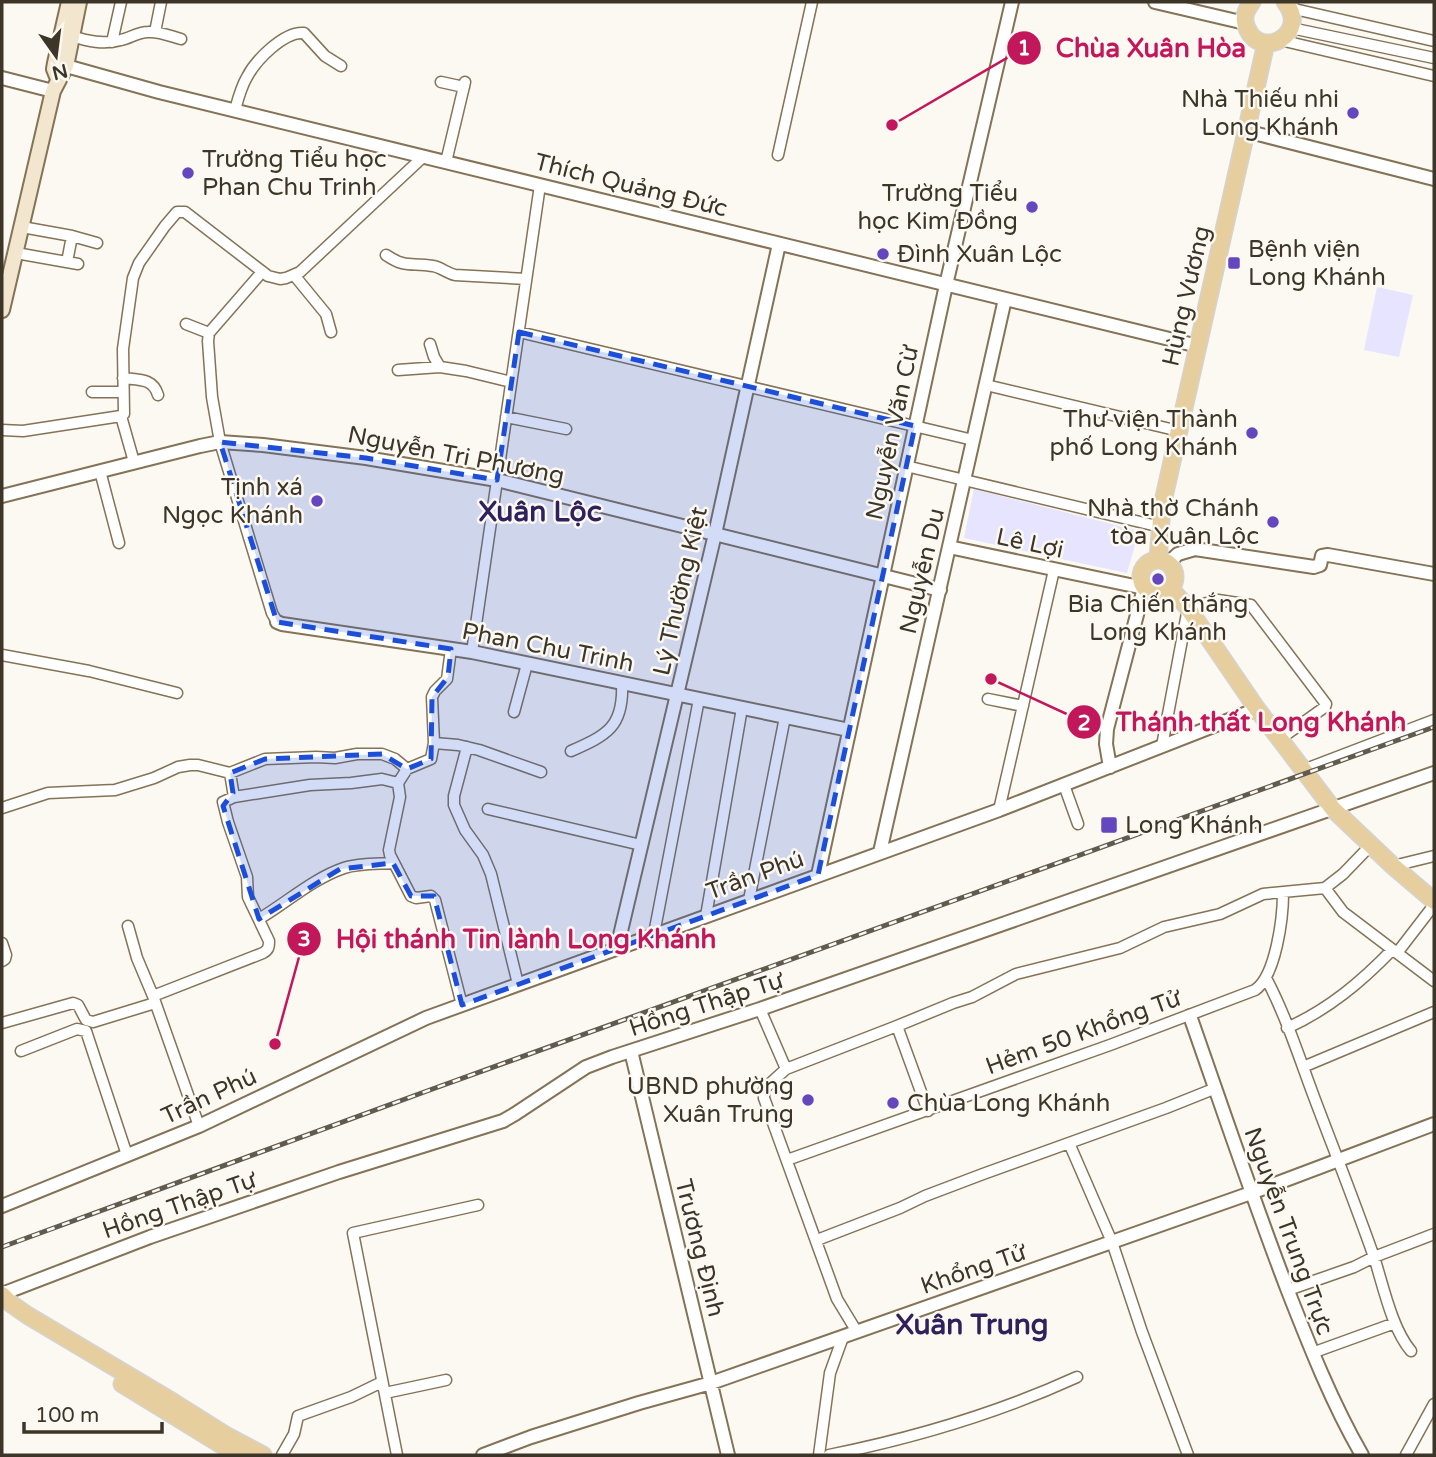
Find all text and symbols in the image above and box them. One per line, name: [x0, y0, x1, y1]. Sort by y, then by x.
north arrow: [21, 21, 91, 91]
callout: Chùa Xuân Hòa: [1007, 25, 1260, 72]
text: Chùa Xuân Hòa: [1056, 33, 1246, 64]
text: 1: [1017, 36, 1031, 61]
text: N: [50, 59, 70, 84]
place label: Nhà Thiếu nhi Long Khánh: [1181, 85, 1339, 142]
marker: Nhà Thiếu nhi Long Khánh: [1345, 105, 1361, 121]
place label: Trường Tiểu học Phan Chu Trinh: [202, 145, 387, 202]
street label: Thích Quảng Đức: [531, 147, 730, 223]
marker: Trường Tiểu học Phan Chu Trinh: [180, 165, 196, 181]
place label: Trường Tiểu học Kim Đồng: [857, 179, 1018, 236]
marker: Trường Tiểu học Kim Đồng: [1024, 199, 1040, 215]
street label: Hùng Vương: [1156, 223, 1217, 369]
place label: Bệnh viện Long Khánh: [1248, 235, 1386, 292]
place label: Đình Xuân Lộc: [897, 240, 1062, 269]
marker: Đình Xuân Lộc: [875, 246, 891, 262]
marker: Bệnh viện Long Khánh: [1226, 255, 1242, 271]
street label: Nguyễn Văn Cừ: [860, 342, 925, 523]
place label: Thư viện Thành phố Long Khánh: [1050, 405, 1238, 462]
street label: Nguyễn Tri Phương: [345, 420, 567, 491]
marker: Thư viện Thành phố Long Khánh: [1244, 425, 1260, 441]
place label: Tịnh xá Ngọc Khánh: [162, 473, 303, 530]
marker: Tịnh xá Ngọc Khánh: [309, 493, 325, 509]
place label: Nhà thờ Chánh tòa Xuân Lộc: [1087, 494, 1259, 551]
district label: Xuân Lộc: [478, 495, 602, 529]
street label: Lý Thường Kiệt: [647, 504, 714, 678]
street label: Nguyễn Du: [894, 505, 951, 637]
marker: Nhà thờ Chánh tòa Xuân Lộc: [1265, 514, 1281, 530]
street label: Lê Lợi: [994, 522, 1066, 565]
marker: Bia Chiến thắng Long Khánh: [1150, 571, 1166, 587]
place label: Bia Chiến thắng Long Khánh: [1068, 590, 1248, 647]
street label: Phan Chu Trinh: [459, 617, 636, 678]
callout: Thánh thất Long Khánh: [1066, 699, 1420, 746]
text: Thánh thất Long Khánh: [1115, 707, 1406, 738]
text: 2: [1077, 711, 1091, 736]
place label: Long Khánh: [1125, 811, 1263, 840]
marker: Long Khánh: [1099, 815, 1119, 835]
street label: Trần Phú: [702, 844, 808, 907]
callout: Hội thánh Tin lành Long Khánh: [287, 916, 730, 963]
text: Hội thánh Tin lành Long Khánh: [336, 924, 716, 955]
text: 3: [297, 927, 311, 952]
street label: Hồng Thập Tự: [625, 965, 789, 1043]
street label: Hẻm 50 Khổng Tử: [982, 983, 1187, 1081]
street label: Trần Phú: [157, 1062, 261, 1131]
place label: UBND phường Xuân Trung: [627, 1072, 794, 1129]
place label: Chùa Long Khánh: [907, 1089, 1110, 1118]
marker: UBND phường Xuân Trung: [800, 1092, 816, 1108]
marker: Chùa Long Khánh: [885, 1095, 901, 1111]
street label: Nguyễn Trung Trực: [1237, 1123, 1340, 1339]
street label: Hồng Thập Tự: [99, 1165, 262, 1245]
street label: Trương Định: [668, 1176, 731, 1320]
street label: Khổng Tử: [917, 1237, 1032, 1301]
district label: Xuân Trung: [896, 1308, 1048, 1342]
scale bar: [24, 1390, 163, 1434]
text: 100 m: [35, 1403, 99, 1428]

